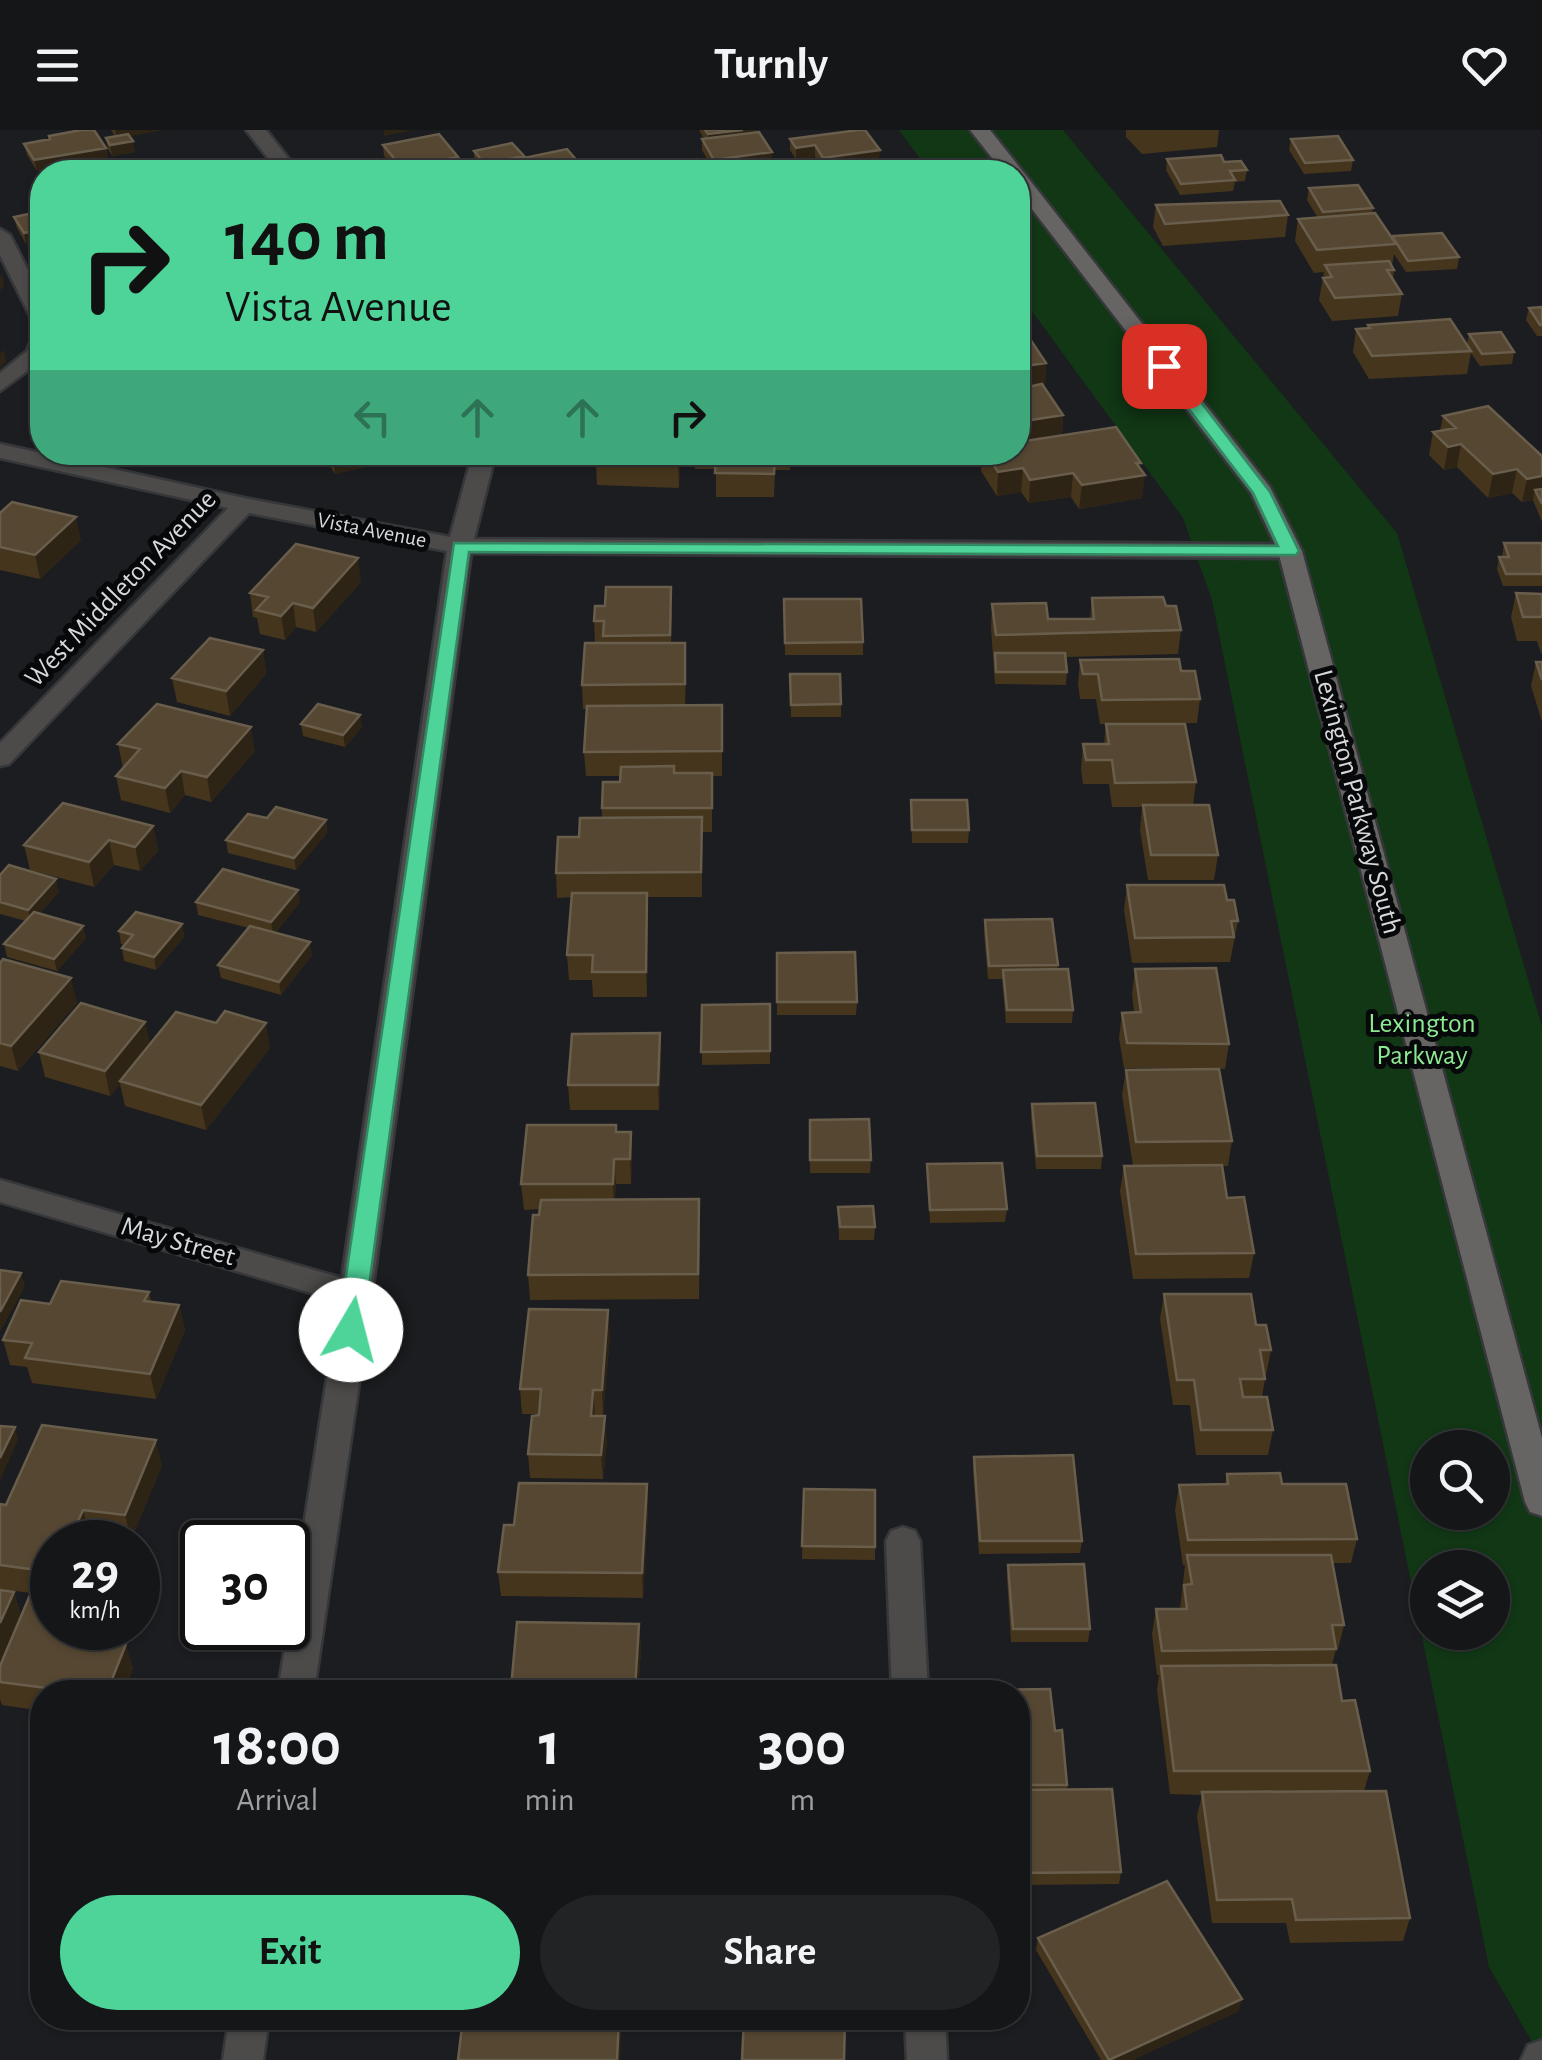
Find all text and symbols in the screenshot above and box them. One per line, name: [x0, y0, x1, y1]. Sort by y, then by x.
icon: menu: [30, 38, 85, 93]
icon: heart: [1457, 38, 1512, 93]
text: Turnly: [714, 42, 828, 87]
icon: right: [60, 200, 190, 330]
text: 140 m: [225, 203, 389, 273]
text: Vista Avenue: [225, 285, 452, 330]
pin: [1122, 324, 1207, 409]
icon: arrive: [1137, 339, 1192, 394]
icon: left: [345, 390, 400, 445]
icon: ahead: [450, 390, 505, 445]
icon: ahead: [555, 390, 610, 445]
icon: right: [660, 390, 715, 445]
street label: West Middleton Avenue: [20, 485, 222, 693]
street label: Vista Avenue: [316, 509, 428, 551]
street label: Lexington Parkway South: [1308, 667, 1406, 937]
park label: Lexington Parkway: [1368, 1010, 1476, 1070]
street label: May Street: [118, 1212, 238, 1272]
position arrow: [299, 1278, 403, 1382]
map controls: [1410, 1430, 1510, 1650]
button: search: [1410, 1430, 1510, 1530]
speed limit sign: 30: [180, 1520, 310, 1650]
text: 29: [71, 1548, 119, 1598]
button: layers: [1410, 1550, 1510, 1650]
text: km/h: [69, 1598, 121, 1623]
text: 18:00: [214, 1716, 341, 1776]
text: 1: [539, 1716, 560, 1776]
text: 300: [758, 1716, 846, 1776]
text: Arrival: [236, 1784, 318, 1816]
text: min: [525, 1784, 574, 1816]
text: m: [789, 1784, 815, 1816]
button: Exit: [60, 1895, 520, 2010]
button: Share: [540, 1895, 1000, 2010]

